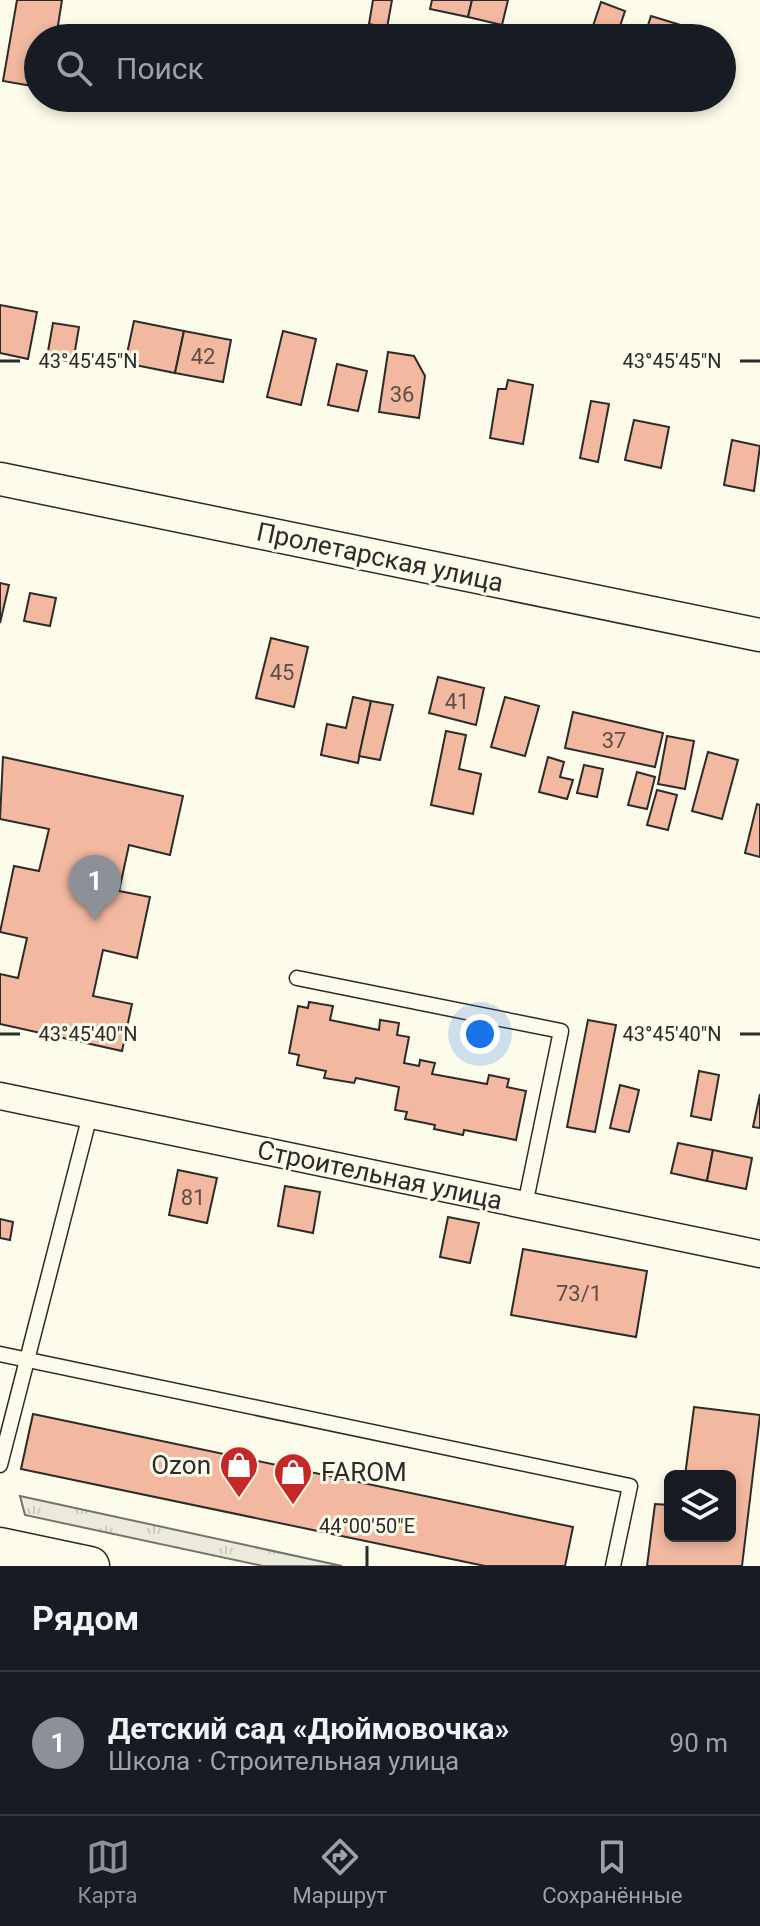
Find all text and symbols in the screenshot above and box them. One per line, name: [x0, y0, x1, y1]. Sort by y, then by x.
search box: [24, 24, 736, 112]
icon: search: [52, 46, 96, 90]
text: Поиск: [116, 51, 204, 86]
house number: 42: [191, 344, 215, 369]
text: 43°45'45"N: [38, 349, 138, 373]
text: 43°45'45"N: [622, 349, 722, 373]
house number: 36: [390, 382, 414, 407]
street label: Пролетарская улица: [254, 516, 506, 598]
house number: 45: [270, 660, 294, 685]
house number: 41: [445, 689, 469, 714]
house number: 37: [602, 728, 626, 753]
pin: 1: [69, 855, 121, 921]
your location: [460, 1014, 500, 1054]
text: 43°45'40"N: [38, 1022, 138, 1046]
text: 43°45'40"N: [622, 1022, 722, 1046]
street label: Строительная улица: [255, 1134, 505, 1216]
house number: 81: [181, 1185, 205, 1210]
house number: 73/1: [556, 1281, 602, 1306]
shop icon: Ozon: [218, 1444, 260, 1499]
place label: Ozon: [151, 1450, 211, 1480]
shop icon: FAROM: [272, 1451, 314, 1506]
place label: FAROM: [321, 1457, 407, 1487]
map controls: [664, 1470, 736, 1542]
button: layers: [664, 1470, 736, 1542]
text: 44°00'50"E: [319, 1514, 415, 1538]
text: Рядом: [32, 1598, 139, 1638]
text: Детский сад «Дюймовочка»: [108, 1711, 510, 1746]
text: 1: [51, 1728, 65, 1758]
text: 90 m: [670, 1728, 728, 1758]
text: Школа · Строительная улица: [108, 1746, 459, 1776]
tab: Карта: [78, 1835, 138, 1908]
tab: Маршрут: [293, 1835, 387, 1908]
tab: Сохранённые: [542, 1835, 682, 1908]

